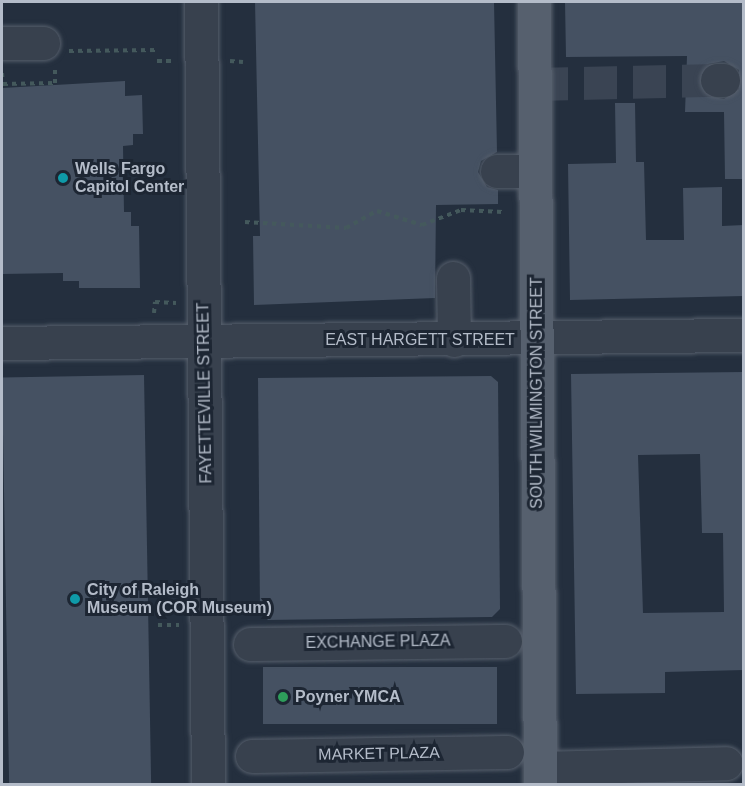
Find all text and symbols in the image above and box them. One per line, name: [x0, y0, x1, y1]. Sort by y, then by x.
place label: Wells Fargo Capitol Center: [75, 159, 184, 197]
marker: Wells Fargo Capitol Center: [56, 171, 70, 185]
street label: SOUTH WILMINGTON STREET: [527, 277, 547, 509]
street label: FAYETTEVILLE STREET: [194, 302, 216, 484]
street label: EAST HARGETT STREET: [325, 330, 515, 350]
place label: City of Raleigh Museum (COR Museum): [87, 580, 272, 618]
marker: City of Raleigh Museum (COR Museum): [68, 592, 82, 606]
street label: EXCHANGE PLAZA: [305, 631, 451, 653]
place label: Poyner YMCA: [295, 687, 401, 707]
marker: Poyner YMCA: [276, 690, 290, 704]
street label: MARKET PLAZA: [318, 743, 440, 765]

